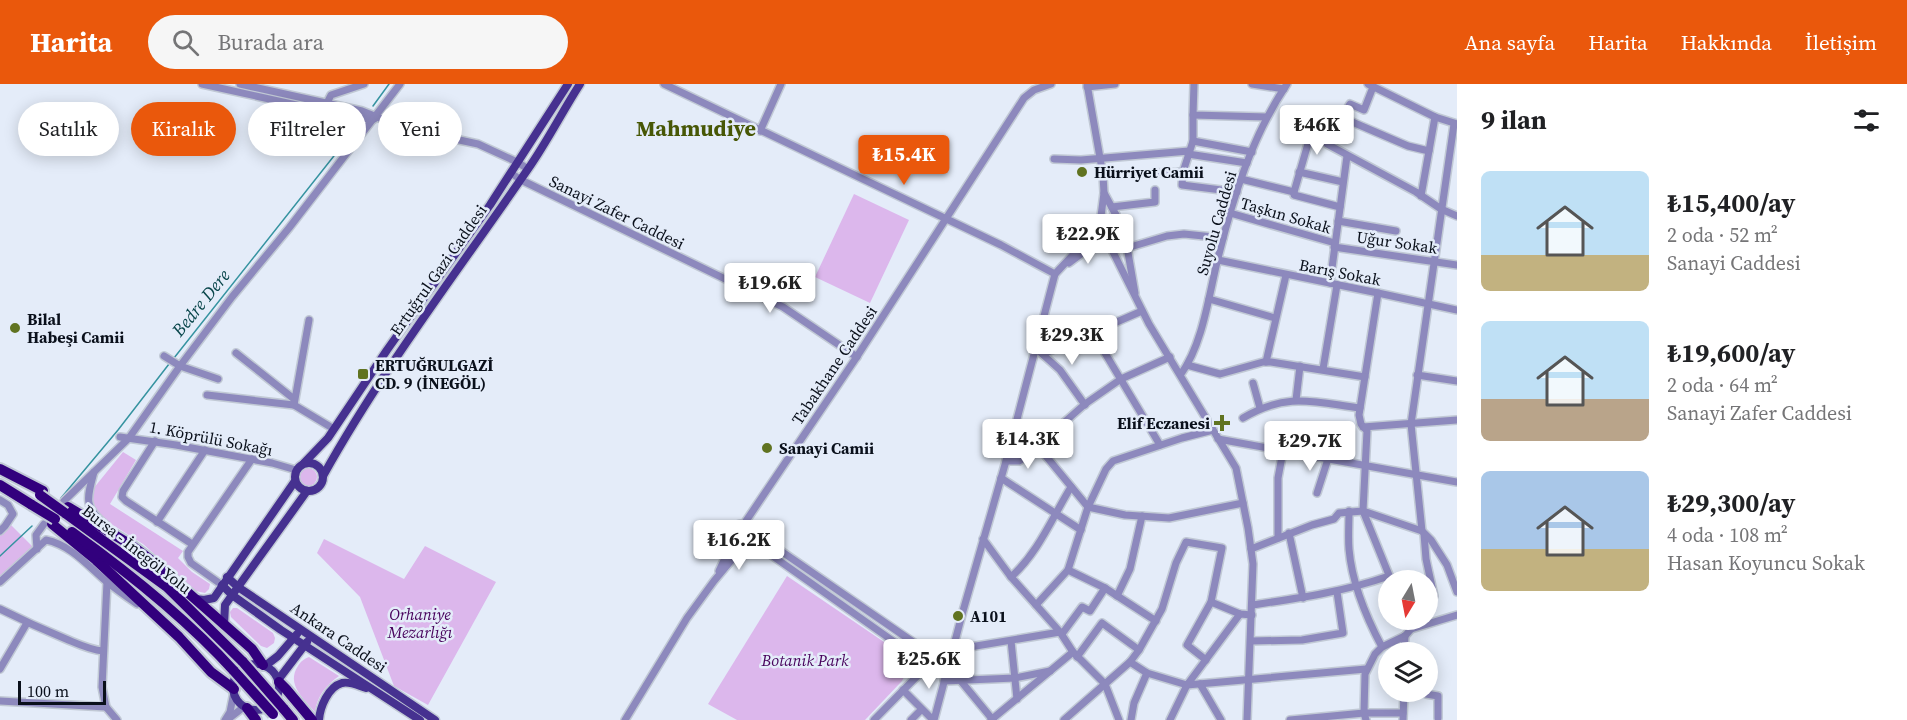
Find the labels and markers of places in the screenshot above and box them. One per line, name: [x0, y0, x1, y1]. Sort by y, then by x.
pin: ₺46K: [1281, 105, 1353, 156]
pin: ₺15.4K: [855, 135, 953, 186]
place label: Hürriyet Camii: [1094, 161, 1204, 183]
marker: Hürriyet Camii: [1075, 165, 1089, 179]
pin: ₺22.9K: [1039, 214, 1137, 265]
pin: ₺19.6K: [721, 263, 819, 314]
place label: Bilal Habeşi Camii: [27, 308, 124, 348]
pin: ₺29.3K: [1023, 315, 1121, 366]
marker: Bilal Habeşi Camii: [8, 321, 22, 335]
place label: ERTUĞRULGAZİ CD. 9 (İNEGÖL): [375, 354, 494, 394]
marker: ERTUĞRULGAZİ CD. 9 (İNEGÖL): [356, 367, 370, 381]
place label: Elif Eczanesi: [1117, 412, 1210, 434]
marker: Elif Eczanesi: [1215, 416, 1229, 430]
pin: ₺14.3K: [979, 419, 1077, 470]
pin: ₺29.7K: [1261, 421, 1359, 472]
place label: Sanayi Camii: [779, 437, 874, 459]
marker: Sanayi Camii: [760, 441, 774, 455]
pin: ₺16.2K: [690, 520, 788, 571]
place label: A101: [970, 605, 1007, 627]
marker: A101: [951, 609, 965, 623]
pin: ₺25.6K: [880, 639, 978, 690]

